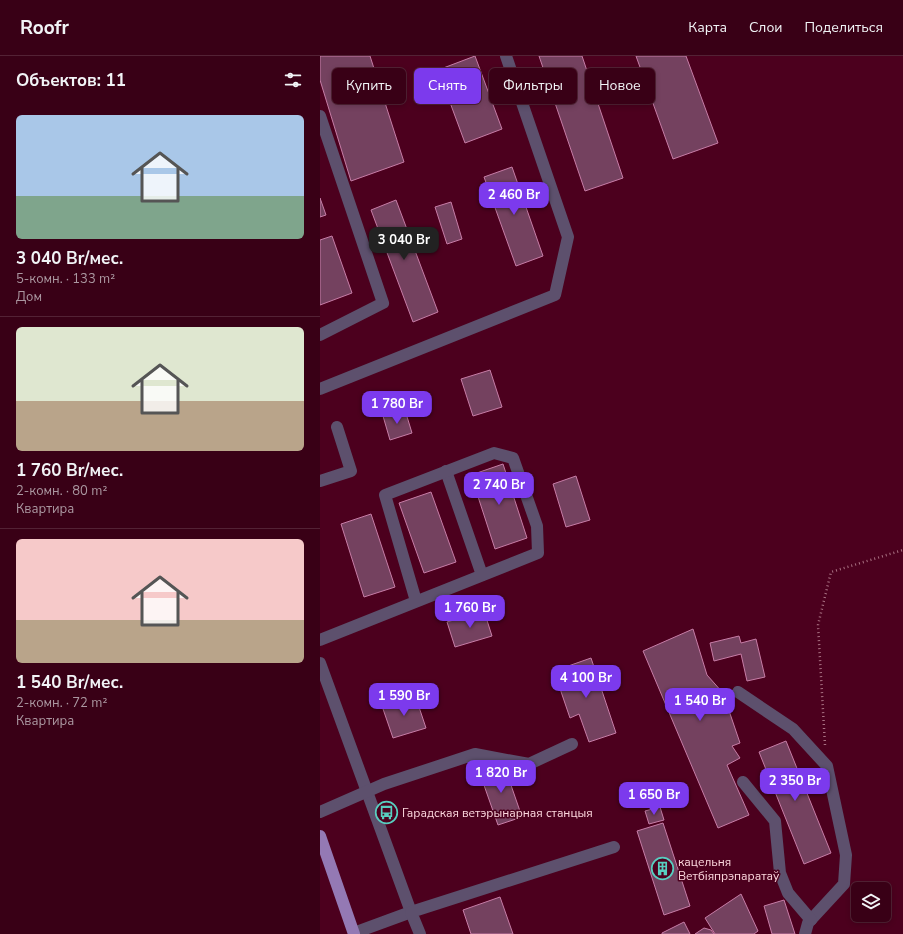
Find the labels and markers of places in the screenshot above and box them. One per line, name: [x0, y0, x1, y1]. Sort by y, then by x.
pin: 2 460 Br: [473, 182, 555, 216]
pin: 3 040 Br: [363, 227, 445, 261]
pin: 1 780 Br: [356, 391, 438, 425]
pin: 2 740 Br: [458, 472, 540, 506]
pin: 1 760 Br: [429, 595, 511, 629]
pin: 4 100 Br: [545, 665, 627, 699]
pin: 1 590 Br: [363, 683, 445, 717]
pin: 1 540 Br: [659, 688, 741, 722]
pin: 1 820 Br: [460, 760, 542, 794]
pin: 2 350 Br: [754, 768, 836, 802]
pin: 1 650 Br: [613, 782, 695, 816]
bus stop icon: Гарадская ветэрынарная станцыя: [373, 800, 399, 826]
place label: Гарадская ветэрынарная станцыя: [402, 805, 593, 821]
place label: кацельня Ветбіяпрэпаратаў: [678, 854, 780, 884]
building icon: кацельня Ветбіяпрэпаратаў: [650, 856, 676, 882]

